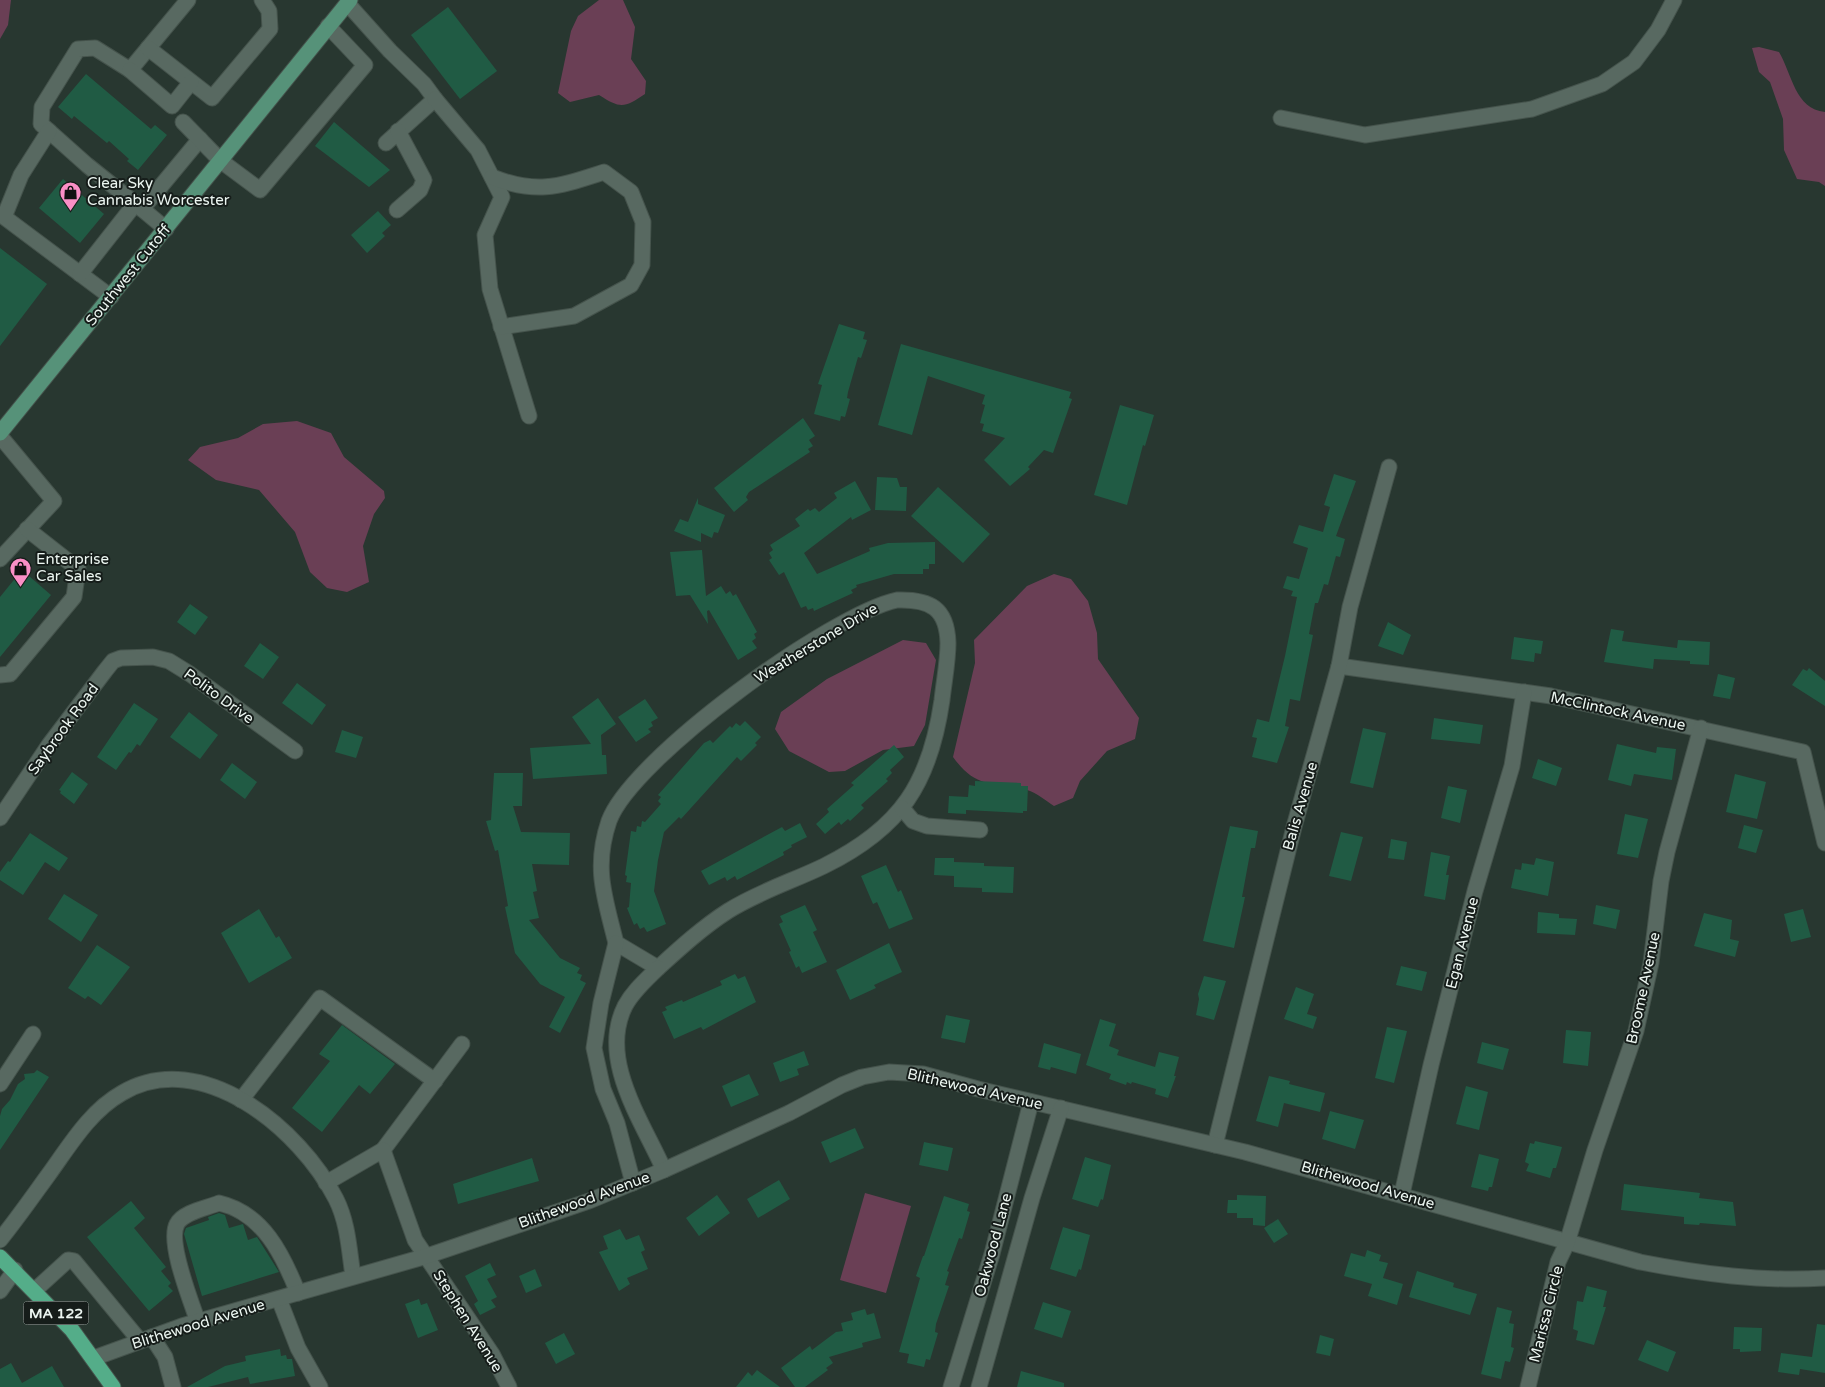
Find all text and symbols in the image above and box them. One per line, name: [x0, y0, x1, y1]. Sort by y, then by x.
place label: Clear Sky Cannabis Worcester: [87, 174, 230, 209]
shop icon: Clear Sky Cannabis Worcester: [59, 180, 83, 211]
street label: Southwest Cutoff: [82, 220, 175, 329]
place label: Enterprise Car Sales: [36, 550, 109, 585]
shop icon: Enterprise Car Sales: [8, 556, 32, 587]
street label: Weatherstone Drive: [751, 599, 881, 687]
street label: Polito Drive: [181, 665, 257, 727]
street label: Saybrook Road: [24, 680, 102, 778]
street label: McClintock Avenue: [1549, 688, 1687, 734]
street label: Balis Avenue: [1279, 760, 1321, 852]
street label: Egan Avenue: [1442, 895, 1482, 991]
street label: Broome Avenue: [1622, 930, 1664, 1046]
street label: Blithewood Avenue: [906, 1065, 1044, 1113]
street label: Blithewood Avenue: [1299, 1157, 1437, 1213]
street label: Blithewood Avenue: [516, 1168, 652, 1232]
street label: Oakwood Lane: [970, 1191, 1016, 1299]
street label: Marissa Circle: [1525, 1264, 1567, 1364]
street label: Stephen Avenue: [429, 1267, 507, 1375]
street label: Blithewood Avenue: [129, 1295, 267, 1353]
road number: MA 122: [23, 1302, 88, 1325]

